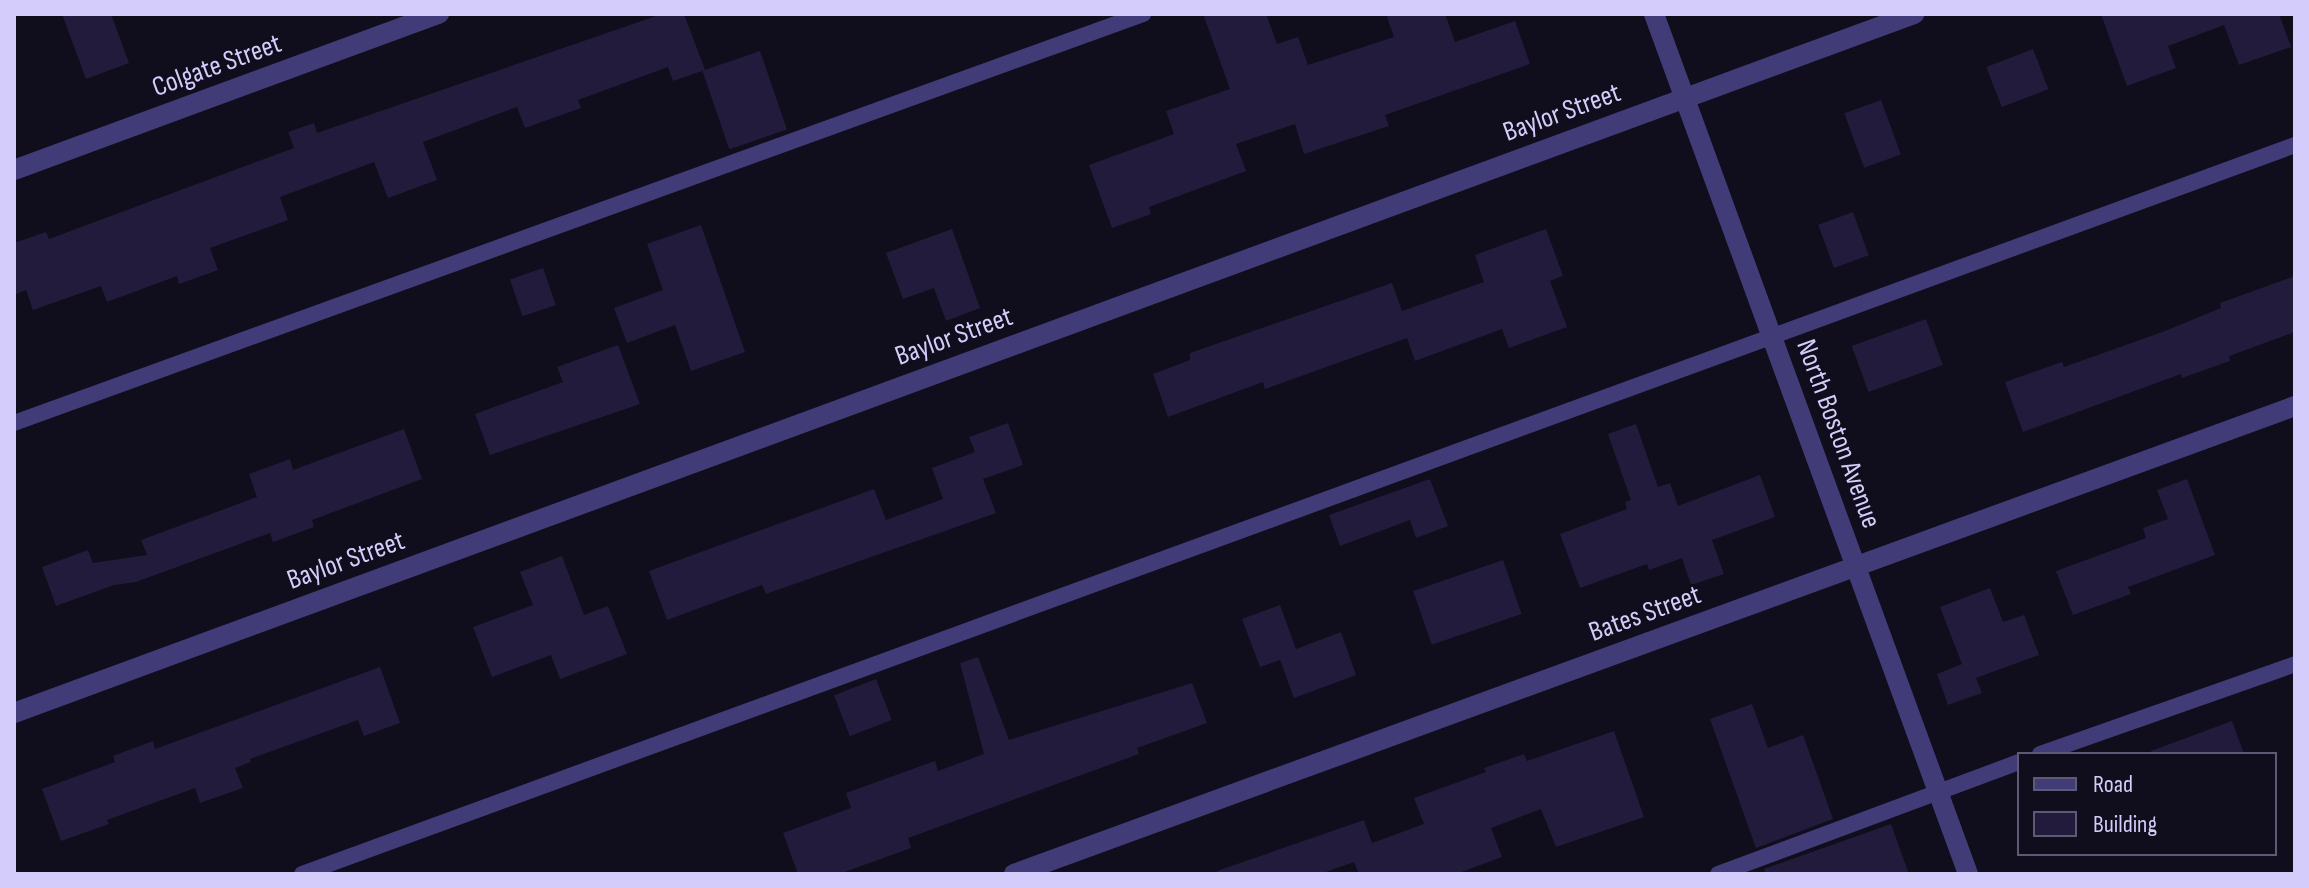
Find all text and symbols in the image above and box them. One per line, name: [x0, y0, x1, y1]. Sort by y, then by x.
street label: Colgate Street: [148, 27, 286, 105]
street label: Baylor Street: [1499, 76, 1625, 150]
street label: Baylor Street: [891, 300, 1017, 374]
street label: North Boston Avenue: [1788, 335, 1888, 533]
street label: Baylor Street: [283, 524, 409, 598]
street label: Bates Street: [1585, 578, 1705, 650]
legend: [2017, 752, 2277, 856]
text: Road: [2093, 770, 2133, 799]
text: Building: [2093, 810, 2157, 839]

